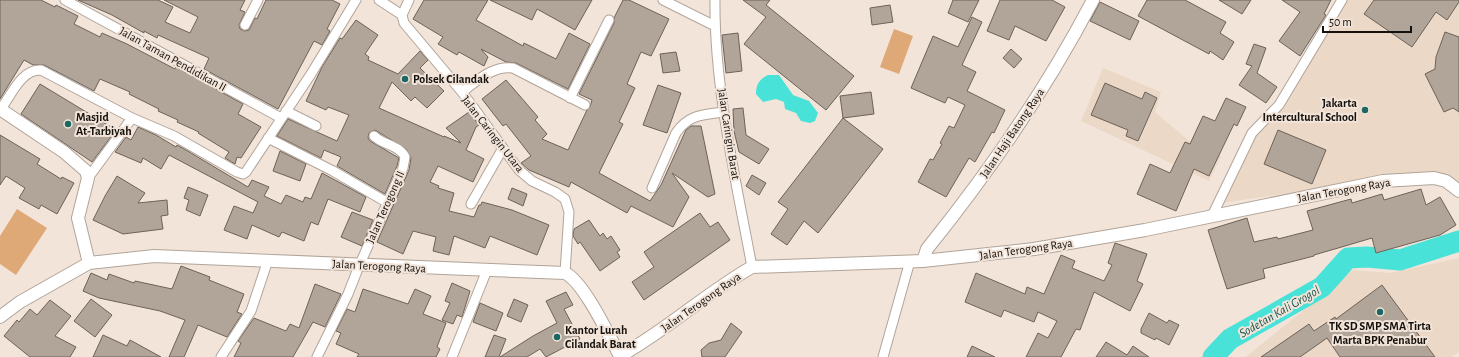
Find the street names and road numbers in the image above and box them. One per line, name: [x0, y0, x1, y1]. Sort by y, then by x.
street label: Jalan Taman Pendidikan II: [117, 25, 229, 93]
street label: Jalan Haji Batong Raya: [978, 86, 1047, 180]
street label: Jalan Caringin Barat: [716, 88, 742, 181]
street label: Jalan Caringin Utara: [460, 94, 527, 175]
street label: Jalan Terogong II: [364, 169, 406, 245]
street label: Jalan Terogong Raya: [1297, 176, 1392, 205]
street label: Jalan Terogong Raya: [979, 236, 1074, 262]
street label: Jalan Terogong Raya: [332, 258, 427, 275]
street label: Jalan Terogong Raya: [659, 270, 744, 335]

